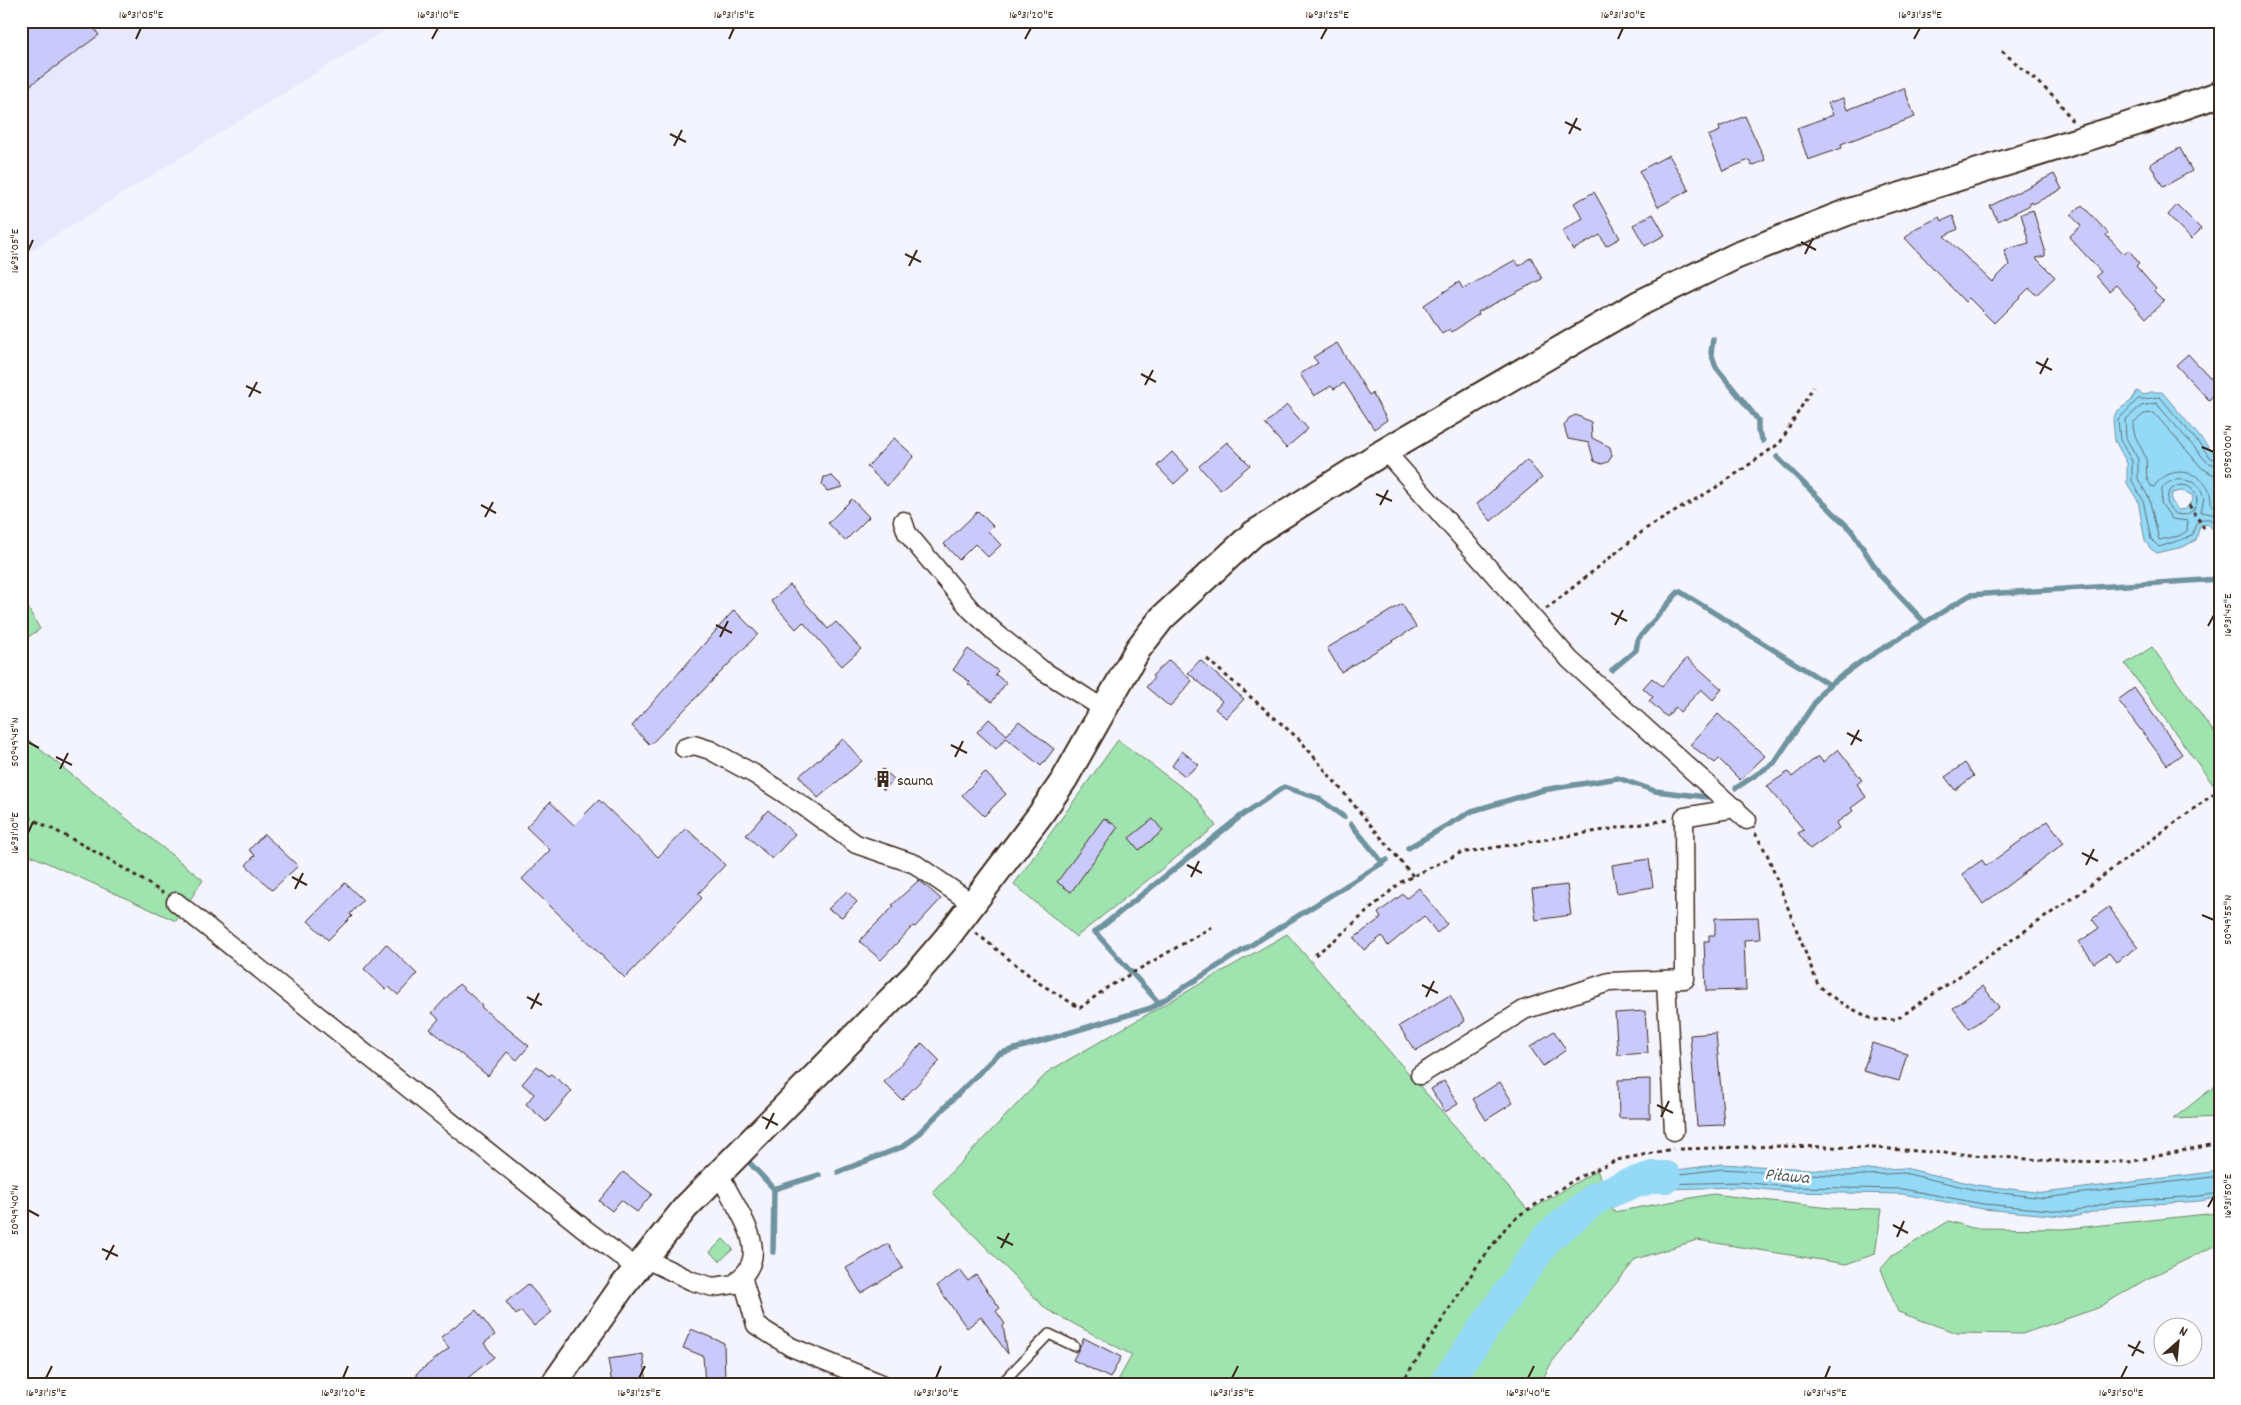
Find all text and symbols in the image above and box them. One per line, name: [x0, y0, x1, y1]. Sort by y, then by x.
text: 16°31'05"E: [119, 7, 164, 24]
text: 16°31'10"E: [417, 7, 459, 24]
text: 16°31'15"E: [714, 7, 755, 24]
text: 16°31'20"E: [1009, 7, 1054, 24]
text: 16°31'25"E: [1305, 7, 1349, 24]
text: 16°31'30"E: [1601, 7, 1646, 24]
text: 16°31'35"E: [1898, 7, 1942, 24]
text: 16°31'05"E: [7, 228, 24, 273]
text: 50°50'00"N: [2220, 425, 2237, 479]
text: 16°31'45"E: [2220, 593, 2237, 636]
text: 50°49'45"N: [7, 717, 24, 767]
building icon: sauna: [873, 769, 893, 789]
place label: sauna: [897, 770, 934, 793]
text: 16°31'10"E: [7, 812, 24, 854]
text: 50°49'55"N: [2220, 895, 2237, 945]
water label: Piława: [1764, 1163, 1812, 1192]
text: 16°31'50"E: [2220, 1173, 2237, 1218]
text: 50°49'40"N: [7, 1185, 24, 1235]
north arrow: [2154, 1318, 2204, 1368]
text: N: [2175, 1322, 2191, 1343]
text: 16°31'15"E: [26, 1385, 67, 1402]
text: 16°31'20"E: [321, 1385, 366, 1402]
text: 16°31'25"E: [617, 1385, 661, 1402]
text: 16°31'30"E: [914, 1385, 959, 1402]
text: 16°31'35"E: [1210, 1385, 1254, 1402]
text: 16°31'40"E: [1506, 1385, 1551, 1402]
text: 16°31'45"E: [1804, 1385, 1847, 1402]
text: 16°31'50"E: [2099, 1385, 2144, 1402]

